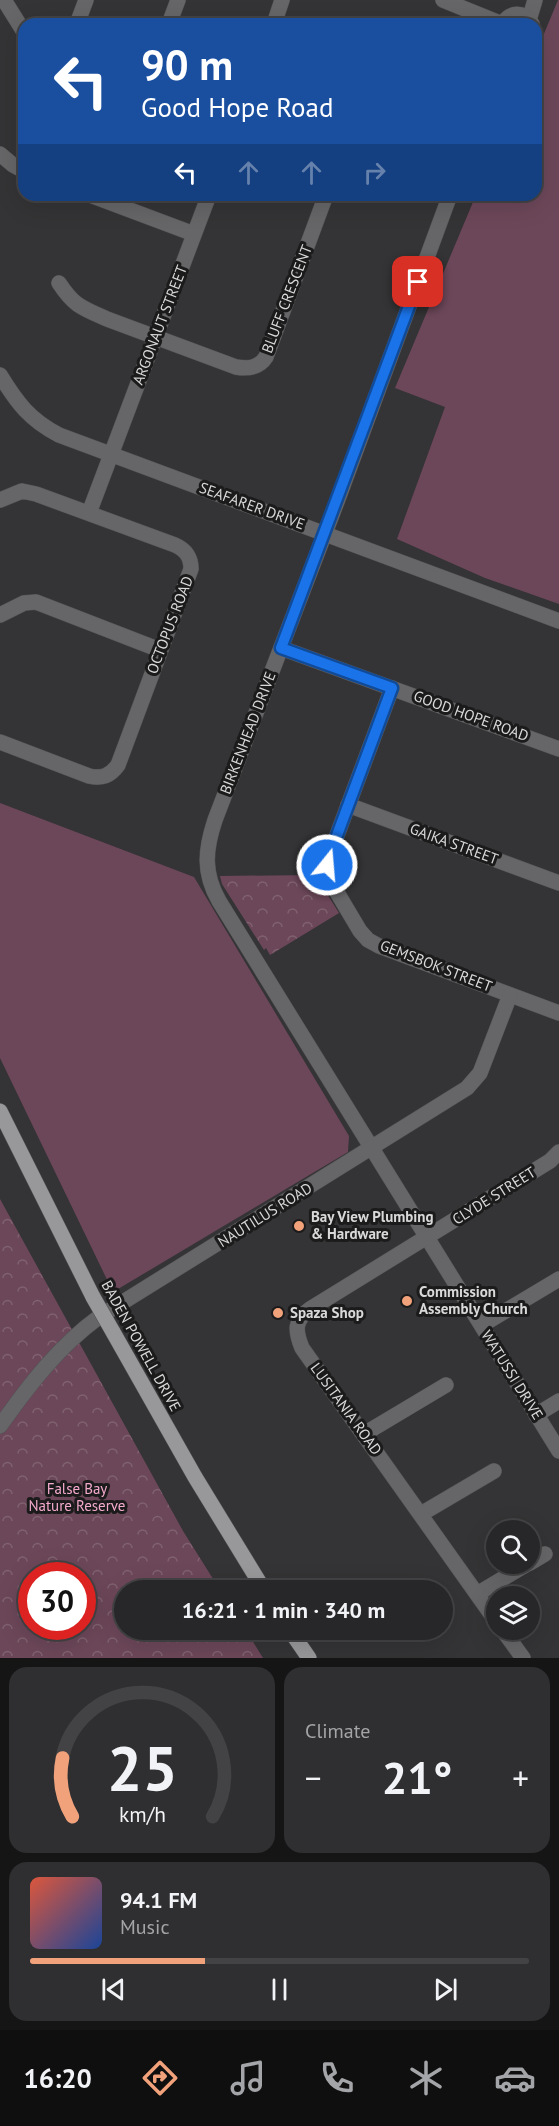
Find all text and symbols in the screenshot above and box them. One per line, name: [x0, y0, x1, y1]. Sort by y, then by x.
text: 90 m: [141, 37, 233, 92]
icon: left: [42, 42, 120, 120]
text: Good Hope Road: [141, 90, 334, 124]
icon: left: [169, 156, 202, 189]
icon: ahead: [232, 156, 265, 189]
icon: ahead: [295, 156, 328, 189]
icon: right: [358, 156, 391, 189]
street label: BLUFF CRESCENT: [257, 241, 316, 356]
pin: [392, 256, 443, 307]
street label: ARGONAUT STREET: [128, 262, 191, 387]
icon: arrive: [401, 265, 434, 298]
street label: SEAFARER DRIVE: [197, 478, 308, 533]
street label: OCTOPUS ROAD: [142, 573, 197, 676]
street label: BIRKENHEAD DRIVE: [215, 669, 280, 797]
street label: GOOD HOPE ROAD: [411, 686, 531, 745]
street label: GAIKA STREET: [407, 819, 502, 869]
position arrow: [295, 833, 359, 897]
street label: GEMSBOK STREET: [378, 935, 495, 996]
street label: CLYDE STREET: [449, 1162, 539, 1229]
street label: NAUTILUS ROAD: [214, 1178, 315, 1251]
place label: Bay View Plumbing & Hardware: [311, 1207, 434, 1243]
marker: Bay View Plumbing & Hardware: [292, 1219, 306, 1233]
street label: BADEN POWELL DRIVE: [98, 1277, 185, 1414]
place label: Commission Assembly Church: [419, 1282, 528, 1318]
marker: Commission Assembly Church: [400, 1294, 414, 1308]
place label: Spaza Shop: [290, 1303, 364, 1322]
marker: Spaza Shop: [271, 1306, 285, 1320]
street label: WATUSSI DRIVE: [477, 1327, 547, 1423]
street label: LUSITANIA ROAD: [307, 1359, 386, 1459]
park label: False Bay Nature Reserve: [29, 1479, 125, 1515]
map controls: [486, 1520, 540, 1640]
button: search: [486, 1520, 540, 1574]
speed limit sign: 30: [18, 1562, 96, 1640]
button: layers: [486, 1586, 540, 1640]
text: 16:21 · 1 min · 340 m: [182, 1596, 385, 1624]
text: Climate: [305, 1718, 371, 1744]
text: 25: [107, 1727, 177, 1808]
text: 21°: [382, 1748, 452, 1806]
text: −: [305, 1756, 322, 1799]
text: +: [512, 1756, 529, 1799]
text: km/h: [118, 1800, 165, 1828]
text: 94.1 FM: [120, 1886, 197, 1914]
text: Music: [120, 1914, 169, 1940]
icon: previous: [97, 1973, 130, 2006]
icon: pause: [263, 1973, 296, 2006]
icon: next: [429, 1973, 462, 2006]
icon: directions: [139, 2057, 181, 2099]
icon: music: [227, 2057, 269, 2099]
icon: phone: [316, 2057, 358, 2099]
icon: climate: [405, 2057, 447, 2099]
icon: car: [494, 2057, 536, 2099]
text: 16:20: [23, 2061, 92, 2095]

